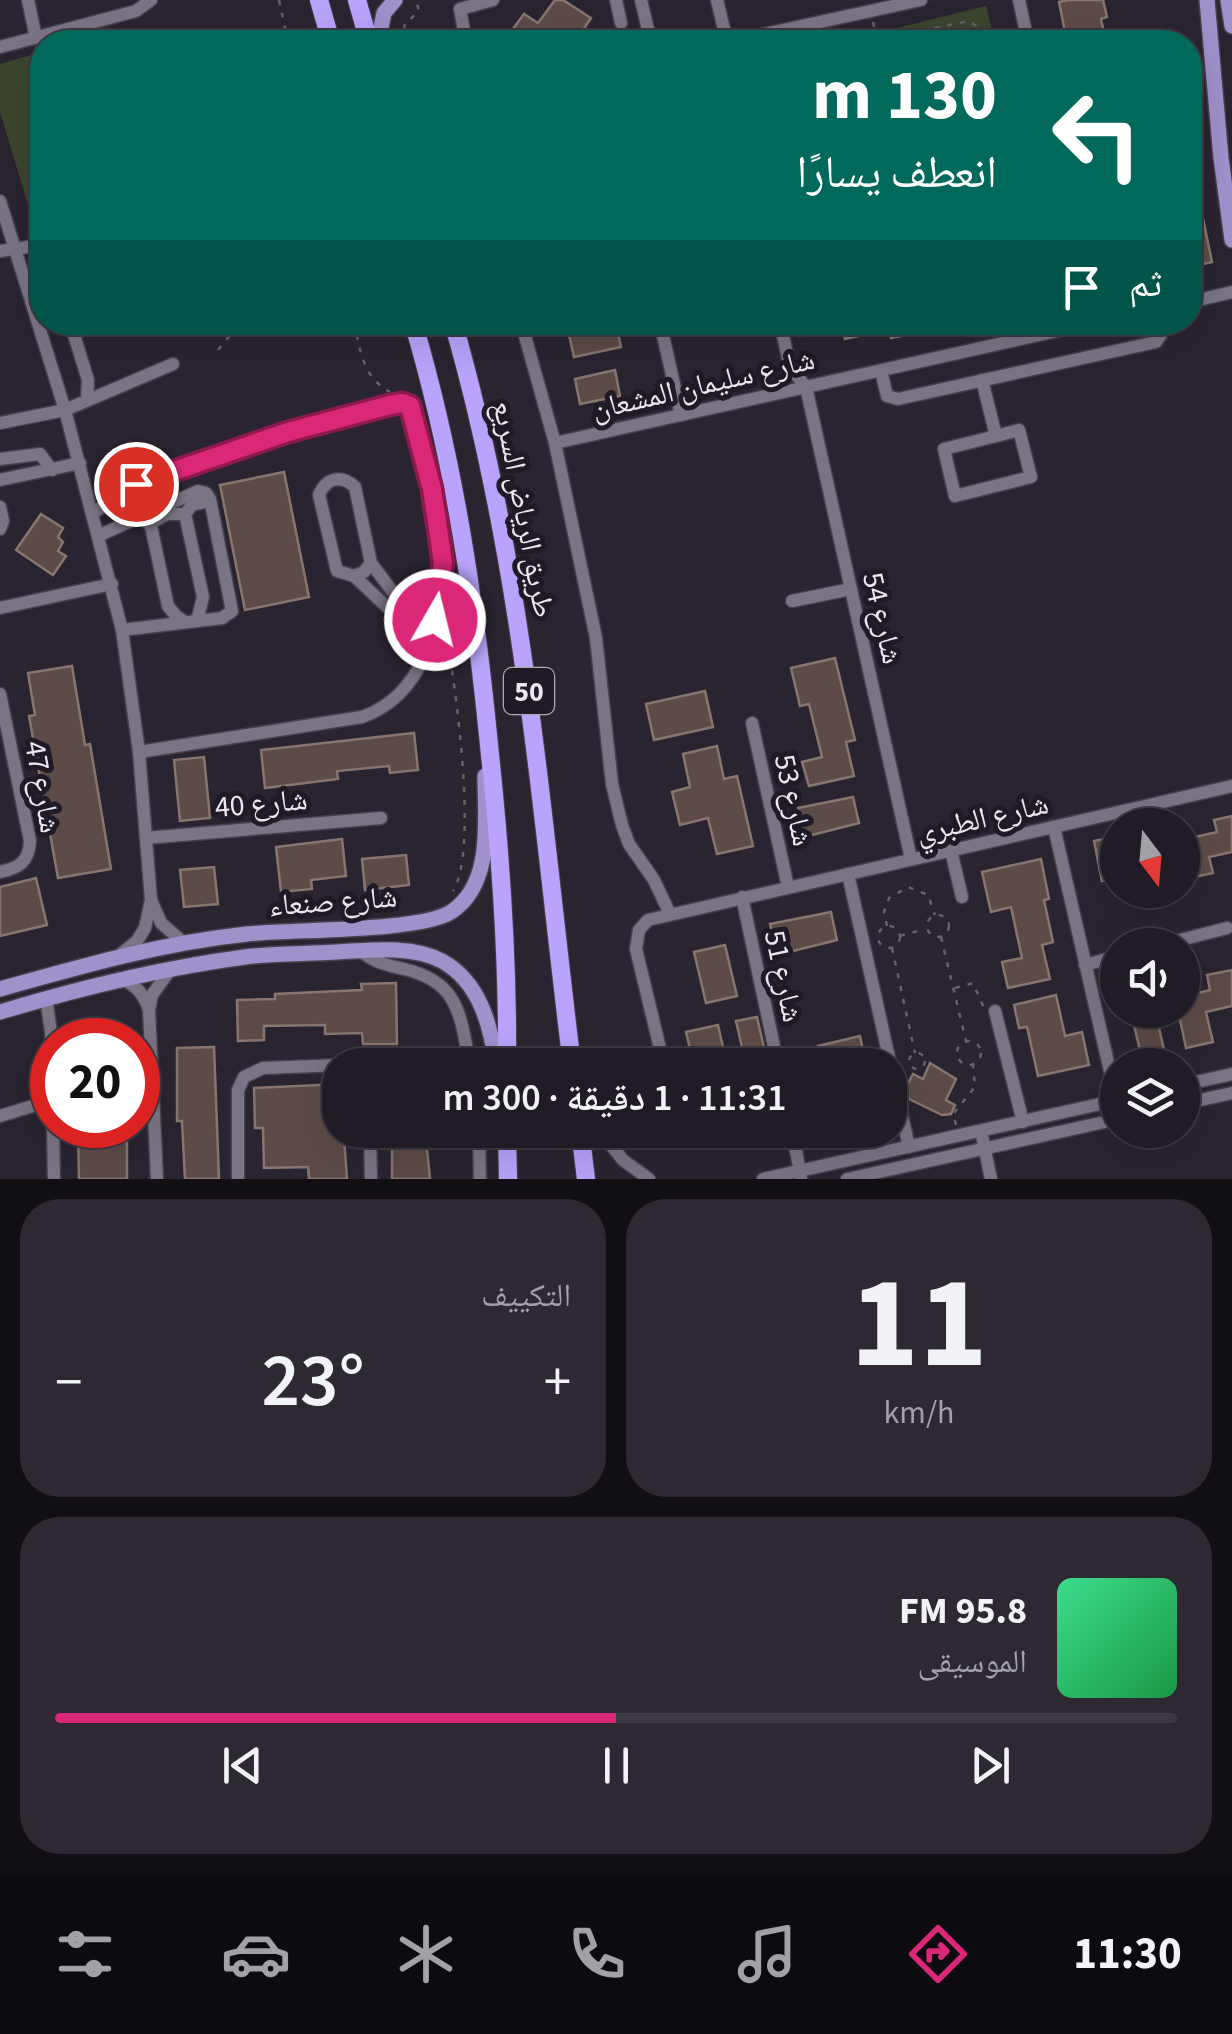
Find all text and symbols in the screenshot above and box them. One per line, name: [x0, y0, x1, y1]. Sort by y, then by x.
text: 130 m: [812, 46, 997, 146]
icon: left: [1032, 70, 1162, 200]
text: انعطف يسارًا: [796, 141, 997, 205]
text: ثم: [1129, 257, 1162, 311]
icon: arrive: [1054, 260, 1109, 315]
street label: شارع سليمان المشعان: [587, 338, 819, 431]
street label: طريق الرياض السريع: [481, 397, 566, 621]
pin: [94, 442, 179, 527]
icon: arrive: [109, 457, 164, 512]
position arrow: [383, 568, 487, 672]
street label: شارع 54: [851, 568, 914, 668]
road number: 50: [504, 668, 554, 714]
street label: شارع 47: [13, 738, 72, 837]
street label: شارع 53: [763, 750, 824, 850]
street label: شارع 40: [213, 778, 309, 829]
street label: شارع الطبري: [912, 782, 1053, 856]
north arrow: [1100, 808, 1200, 908]
map controls: [1100, 808, 1200, 1148]
street label: شارع صنعاء: [267, 876, 399, 927]
street label: شارع 51: [753, 926, 814, 1026]
button: sound: [1100, 928, 1200, 1028]
speed limit sign: 20: [30, 1018, 160, 1148]
button: layers: [1100, 1048, 1200, 1148]
text: 11:31 · 1 دقيقة · 300 m: [443, 1071, 786, 1125]
text: 11: [850, 1232, 988, 1417]
text: التكييف: [481, 1273, 571, 1319]
text: 23°: [261, 1328, 365, 1435]
text: −: [55, 1344, 82, 1422]
text: +: [544, 1344, 571, 1422]
text: km/h: [884, 1390, 955, 1436]
text: 95.8 FM: [899, 1584, 1027, 1638]
text: الموسيقى: [917, 1639, 1027, 1685]
icon: previous: [215, 1738, 270, 1793]
icon: pause: [589, 1738, 644, 1793]
icon: next: [963, 1738, 1018, 1793]
icon: filters: [50, 1919, 120, 1989]
icon: car: [221, 1919, 291, 1989]
icon: climate: [391, 1919, 461, 1989]
icon: phone: [562, 1919, 632, 1989]
icon: music: [732, 1919, 802, 1989]
icon: directions: [903, 1919, 973, 1989]
text: 11:30: [1073, 1922, 1182, 1986]

